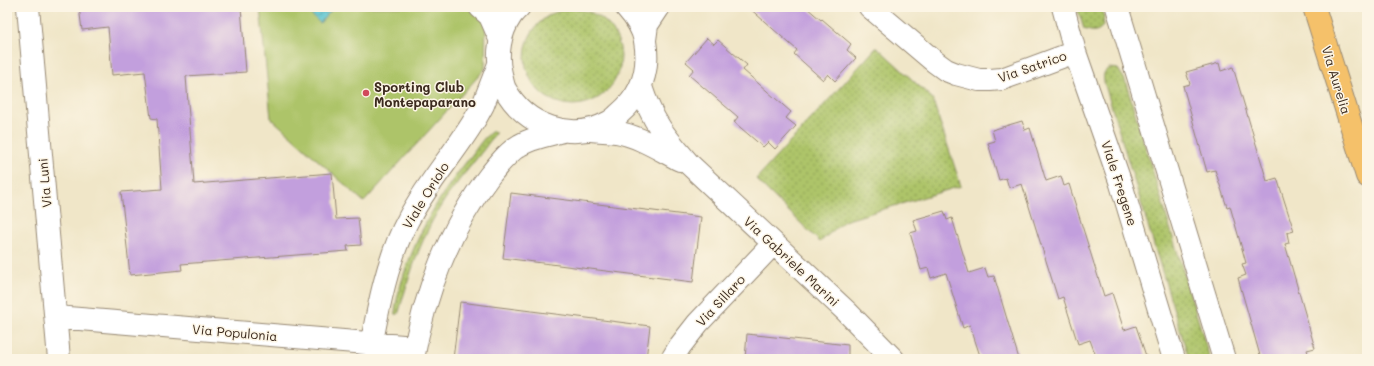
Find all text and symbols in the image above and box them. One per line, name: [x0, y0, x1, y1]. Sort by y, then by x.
street label: Via Aurelia: [1319, 44, 1355, 116]
street label: Via Satrico: [995, 46, 1069, 86]
place label: Sporting Club Montepaparano: [374, 78, 476, 110]
marker: Sporting Club Montepaparano: [361, 88, 371, 98]
street label: Viale Fregene: [1098, 138, 1142, 228]
street label: Via Luni: [33, 157, 55, 209]
street label: Viale Oriolo: [398, 158, 452, 231]
street label: Via Gabriele Marini: [741, 212, 843, 310]
street label: Via Sillaro: [692, 270, 748, 329]
street label: Via Populonia: [192, 320, 278, 344]

